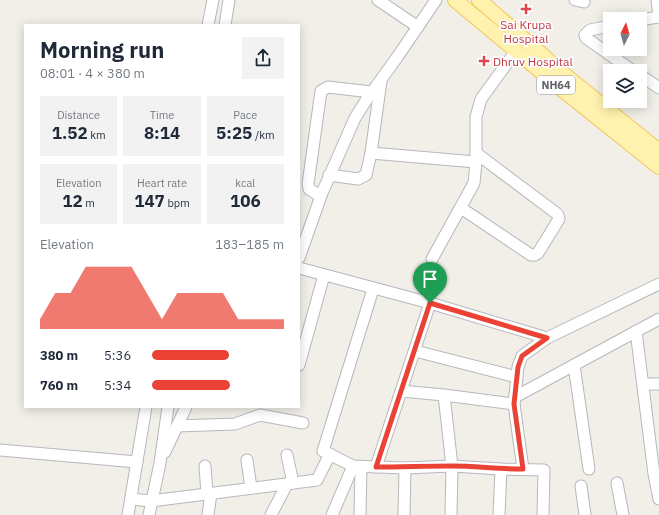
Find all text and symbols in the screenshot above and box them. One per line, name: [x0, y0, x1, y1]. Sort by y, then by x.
marker: Sai Krupa Hospital: [520, 3, 532, 15]
north arrow: [603, 12, 647, 56]
map controls: [603, 12, 647, 108]
place label: Sai Krupa Hospital: [500, 17, 552, 46]
text: Morning run: [40, 35, 164, 64]
button: share: [242, 37, 284, 79]
place label: Dhruv Hospital: [493, 54, 573, 69]
marker: Dhruv Hospital: [478, 55, 490, 67]
button: layers: [603, 64, 647, 108]
text: 08:01 · 4 × 380 m: [40, 65, 145, 82]
road number: NH64: [537, 76, 575, 94]
text: Distance: [57, 108, 100, 122]
text: Time: [150, 108, 174, 122]
text: Pace: [233, 108, 257, 122]
text: 1.52: [52, 122, 88, 144]
text: 8:14: [144, 122, 180, 144]
text: 5:25: [216, 122, 252, 144]
text: km: [88, 128, 106, 142]
text: /km: [252, 128, 275, 142]
text: Elevation: [56, 176, 101, 190]
text: Heart rate: [137, 176, 187, 190]
text: kcal: [235, 176, 255, 190]
text: 12: [62, 190, 83, 212]
text: 147: [134, 190, 165, 212]
text: 106: [230, 190, 261, 212]
text: m: [83, 196, 95, 210]
text: bpm: [165, 196, 190, 210]
text: Elevation: [40, 236, 94, 253]
text: 183–185 m: [215, 236, 284, 253]
pin: [413, 262, 447, 303]
icon: arrive: [419, 268, 441, 290]
text: 380 m: [40, 347, 78, 364]
text: 5:36: [104, 347, 131, 364]
text: 760 m: [40, 377, 78, 394]
text: 5:34: [104, 377, 131, 394]

